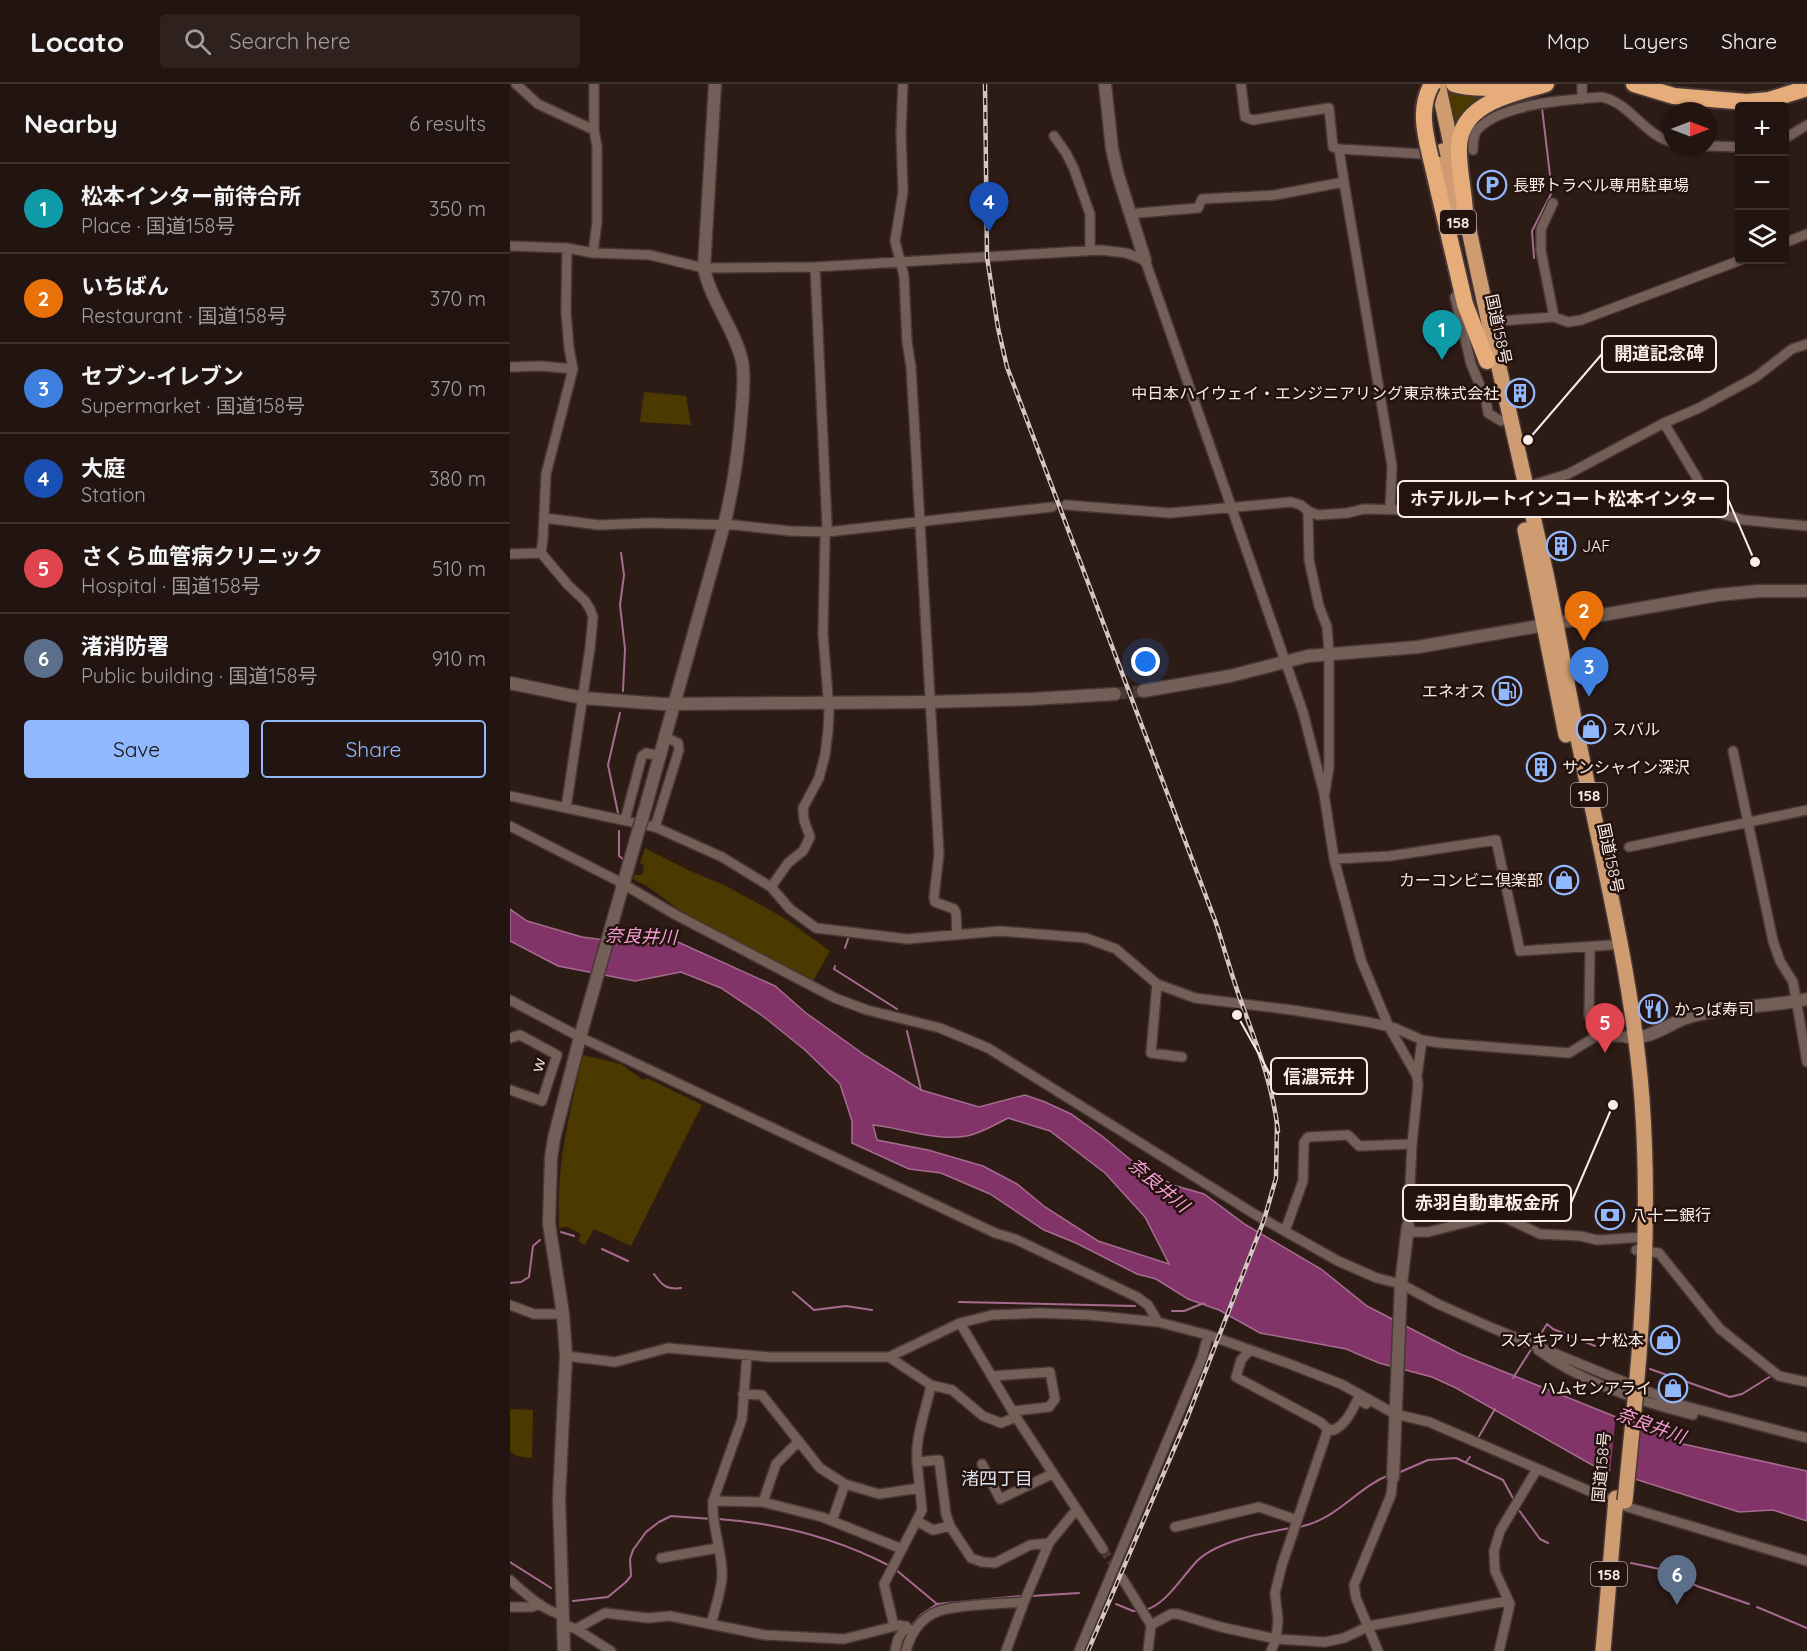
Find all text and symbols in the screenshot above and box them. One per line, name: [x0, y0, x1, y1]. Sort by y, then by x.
search box: [160, 14, 580, 68]
text: Locato: [30, 24, 124, 59]
icon: search: [181, 25, 214, 58]
text: Search here: [229, 27, 351, 55]
text: Map: [1547, 28, 1590, 54]
text: Layers: [1623, 28, 1688, 54]
text: Share: [1721, 28, 1777, 54]
north arrow: [1663, 102, 1717, 156]
map controls: [1735, 102, 1789, 264]
button: +: [1735, 102, 1789, 156]
text: Nearby: [24, 107, 118, 140]
text: 6 results: [409, 111, 486, 136]
button: −: [1735, 156, 1789, 210]
parking icon: 長野トラベル専用駐車場: [1476, 169, 1508, 201]
place label: 長野トラベル専用駐車場: [1513, 175, 1689, 195]
text: 松本インター前待合所: [81, 182, 301, 210]
pin: 4: [970, 182, 1008, 232]
text: 1: [40, 196, 47, 221]
text: 350 m: [429, 196, 486, 221]
road number: 158: [1440, 210, 1476, 234]
button: layers: [1735, 210, 1789, 264]
text: Place · 国道158号: [81, 213, 235, 238]
text: いちばん: [81, 272, 169, 300]
text: 2: [38, 286, 49, 311]
text: 370 m: [430, 286, 486, 311]
street label: 国道158号: [1482, 292, 1516, 366]
text: Restaurant · 国道158号: [81, 303, 287, 328]
pin: 1: [1422, 310, 1462, 360]
callout: 開道記念碑: [1602, 336, 1716, 372]
text: 開道記念碑: [1614, 342, 1704, 365]
text: セブン-イレブン: [81, 362, 244, 390]
text: 3: [38, 376, 49, 401]
text: 370 m: [430, 376, 486, 401]
building icon: 中日本ハイウェイ・エンジニアリング東京株式会社: [1504, 377, 1536, 409]
place label: 中日本ハイウェイ・エンジニアリング東京株式会社: [1131, 383, 1499, 403]
text: Supermarket · 国道158号: [81, 393, 305, 418]
text: 大庭: [81, 454, 125, 482]
text: 4: [38, 466, 49, 491]
text: 380 m: [429, 466, 486, 491]
callout: ホテルルートインコート松本インター: [1398, 481, 1728, 517]
text: Station: [81, 482, 146, 507]
text: ホテルルートインコート松本インター: [1410, 487, 1716, 510]
building icon: JAF: [1545, 530, 1577, 562]
place label: JAF: [1582, 536, 1610, 556]
text: さくら血管病クリニック: [81, 542, 323, 570]
text: 5: [38, 556, 49, 581]
text: 510 m: [432, 556, 486, 581]
text: Hospital · 国道158号: [81, 573, 261, 598]
pin: 2: [1564, 592, 1604, 641]
text: 渚消防署: [81, 632, 169, 660]
text: 6: [38, 646, 49, 671]
text: 910 m: [432, 646, 486, 671]
your location: [1131, 647, 1160, 676]
pin: 3: [1570, 648, 1608, 697]
text: Public building · 国道158号: [81, 663, 318, 688]
fuel station icon: エネオス: [1491, 675, 1523, 707]
place label: エネオス: [1422, 681, 1486, 701]
shop icon: スバル: [1575, 713, 1607, 745]
place label: スバル: [1612, 719, 1660, 739]
button: Save: [24, 720, 249, 778]
button: Share: [261, 720, 486, 778]
building icon: サンシャイン深沢: [1525, 751, 1557, 783]
place label: サンシャイン深沢: [1562, 757, 1690, 777]
road number: 158: [1571, 783, 1607, 807]
street label: 国道158号: [1594, 821, 1628, 895]
shop icon: カーコンビニ倶楽部: [1548, 864, 1580, 896]
place label: カーコンビニ倶楽部: [1399, 870, 1543, 890]
water label: 奈良井川: [605, 923, 679, 949]
restaurant icon: かっぱ寿司: [1637, 993, 1669, 1025]
place label: かっぱ寿司: [1674, 999, 1754, 1019]
pin: 5: [1586, 1004, 1624, 1053]
street label: ｗ: [526, 1055, 550, 1075]
callout: 信濃荒井: [1271, 1058, 1367, 1094]
text: 信濃荒井: [1283, 1065, 1355, 1088]
water label: 奈良井川: [1124, 1153, 1196, 1218]
callout: 赤羽自動車板金所: [1403, 1185, 1571, 1221]
text: 赤羽自動車板金所: [1415, 1191, 1559, 1214]
bank icon: 八十二銀行: [1594, 1199, 1626, 1231]
place label: 八十二銀行: [1631, 1205, 1711, 1225]
shop icon: スズキアリーナ松本: [1649, 1324, 1681, 1356]
place label: スズキアリーナ松本: [1500, 1330, 1644, 1350]
shop icon: ハムセンアライ: [1657, 1372, 1689, 1404]
place label: ハムセンアライ: [1540, 1378, 1652, 1398]
water label: 奈良井川: [1613, 1402, 1691, 1449]
street label: 国道158号: [1588, 1431, 1614, 1503]
district label: 渚四丁目: [961, 1467, 1033, 1490]
pin: 6: [1658, 1556, 1696, 1605]
road number: 158: [1591, 1562, 1627, 1586]

